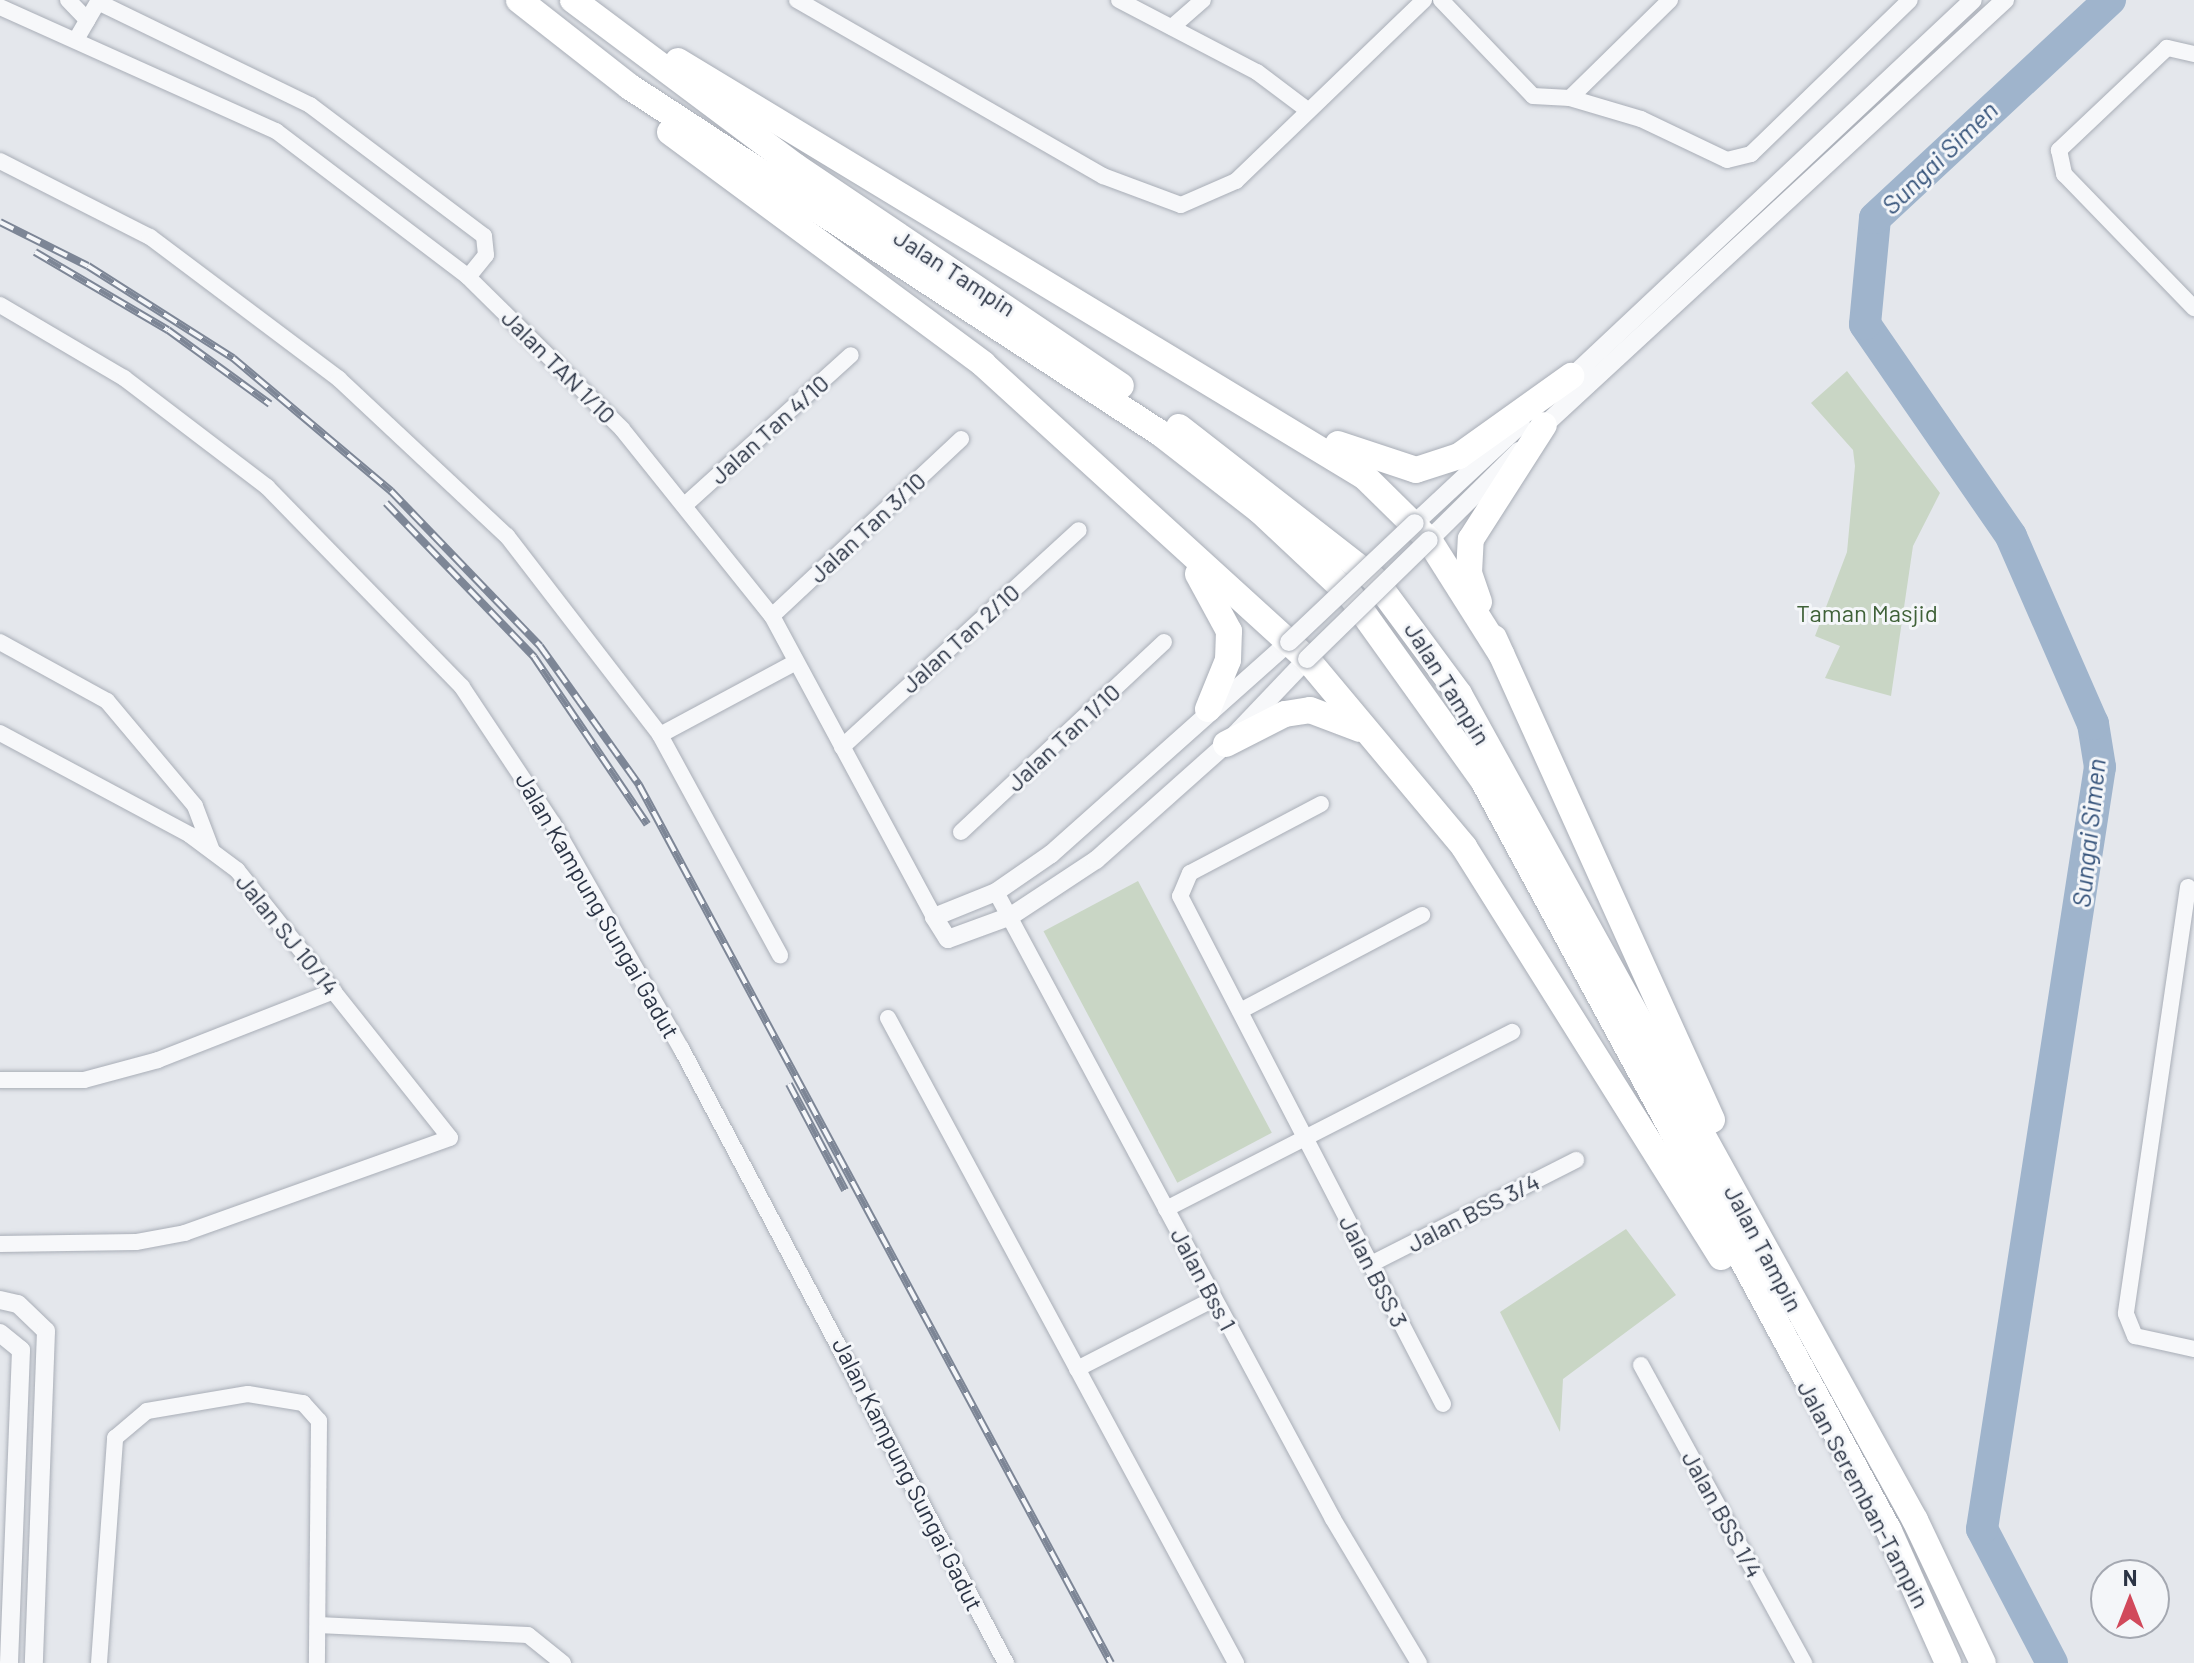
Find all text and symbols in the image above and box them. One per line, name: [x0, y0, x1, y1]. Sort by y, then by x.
water label: Sungai Simen: [1874, 94, 2004, 220]
street label: Jalan Tampin: [889, 222, 1021, 322]
street label: Jalan TAN 1/10: [496, 303, 622, 429]
street label: Jalan Tan 4/10: [704, 368, 834, 490]
street label: Jalan Tan 3/10: [803, 466, 931, 588]
street label: Jalan Tan 2/10: [895, 577, 1025, 699]
park label: Taman Masjid: [1796, 599, 1938, 627]
street label: Jalan Tampin: [1399, 616, 1497, 750]
street label: Jalan Tan 1/10: [1000, 677, 1126, 797]
water label: Sungai Simen: [2065, 757, 2111, 909]
street label: Jalan Kampung Sungai Gadut: [510, 767, 686, 1043]
street label: Jalan SJ 10/14: [230, 868, 346, 1000]
street label: Jalan BSS 3/4: [1402, 1166, 1544, 1258]
street label: Jalan Tampin: [1719, 1180, 1809, 1316]
street label: Jalan BSS 3: [1334, 1210, 1414, 1332]
street label: Jalan Bss 1: [1165, 1223, 1243, 1335]
street label: Jalan Kampung Sungai Gadut: [827, 1333, 989, 1615]
street label: Jalan Seremban-Tampin: [1792, 1375, 1936, 1613]
street label: Jalan BSS 1/4: [1676, 1445, 1770, 1583]
north arrow: [2090, 1559, 2170, 1639]
text: N: [2123, 1564, 2137, 1590]

